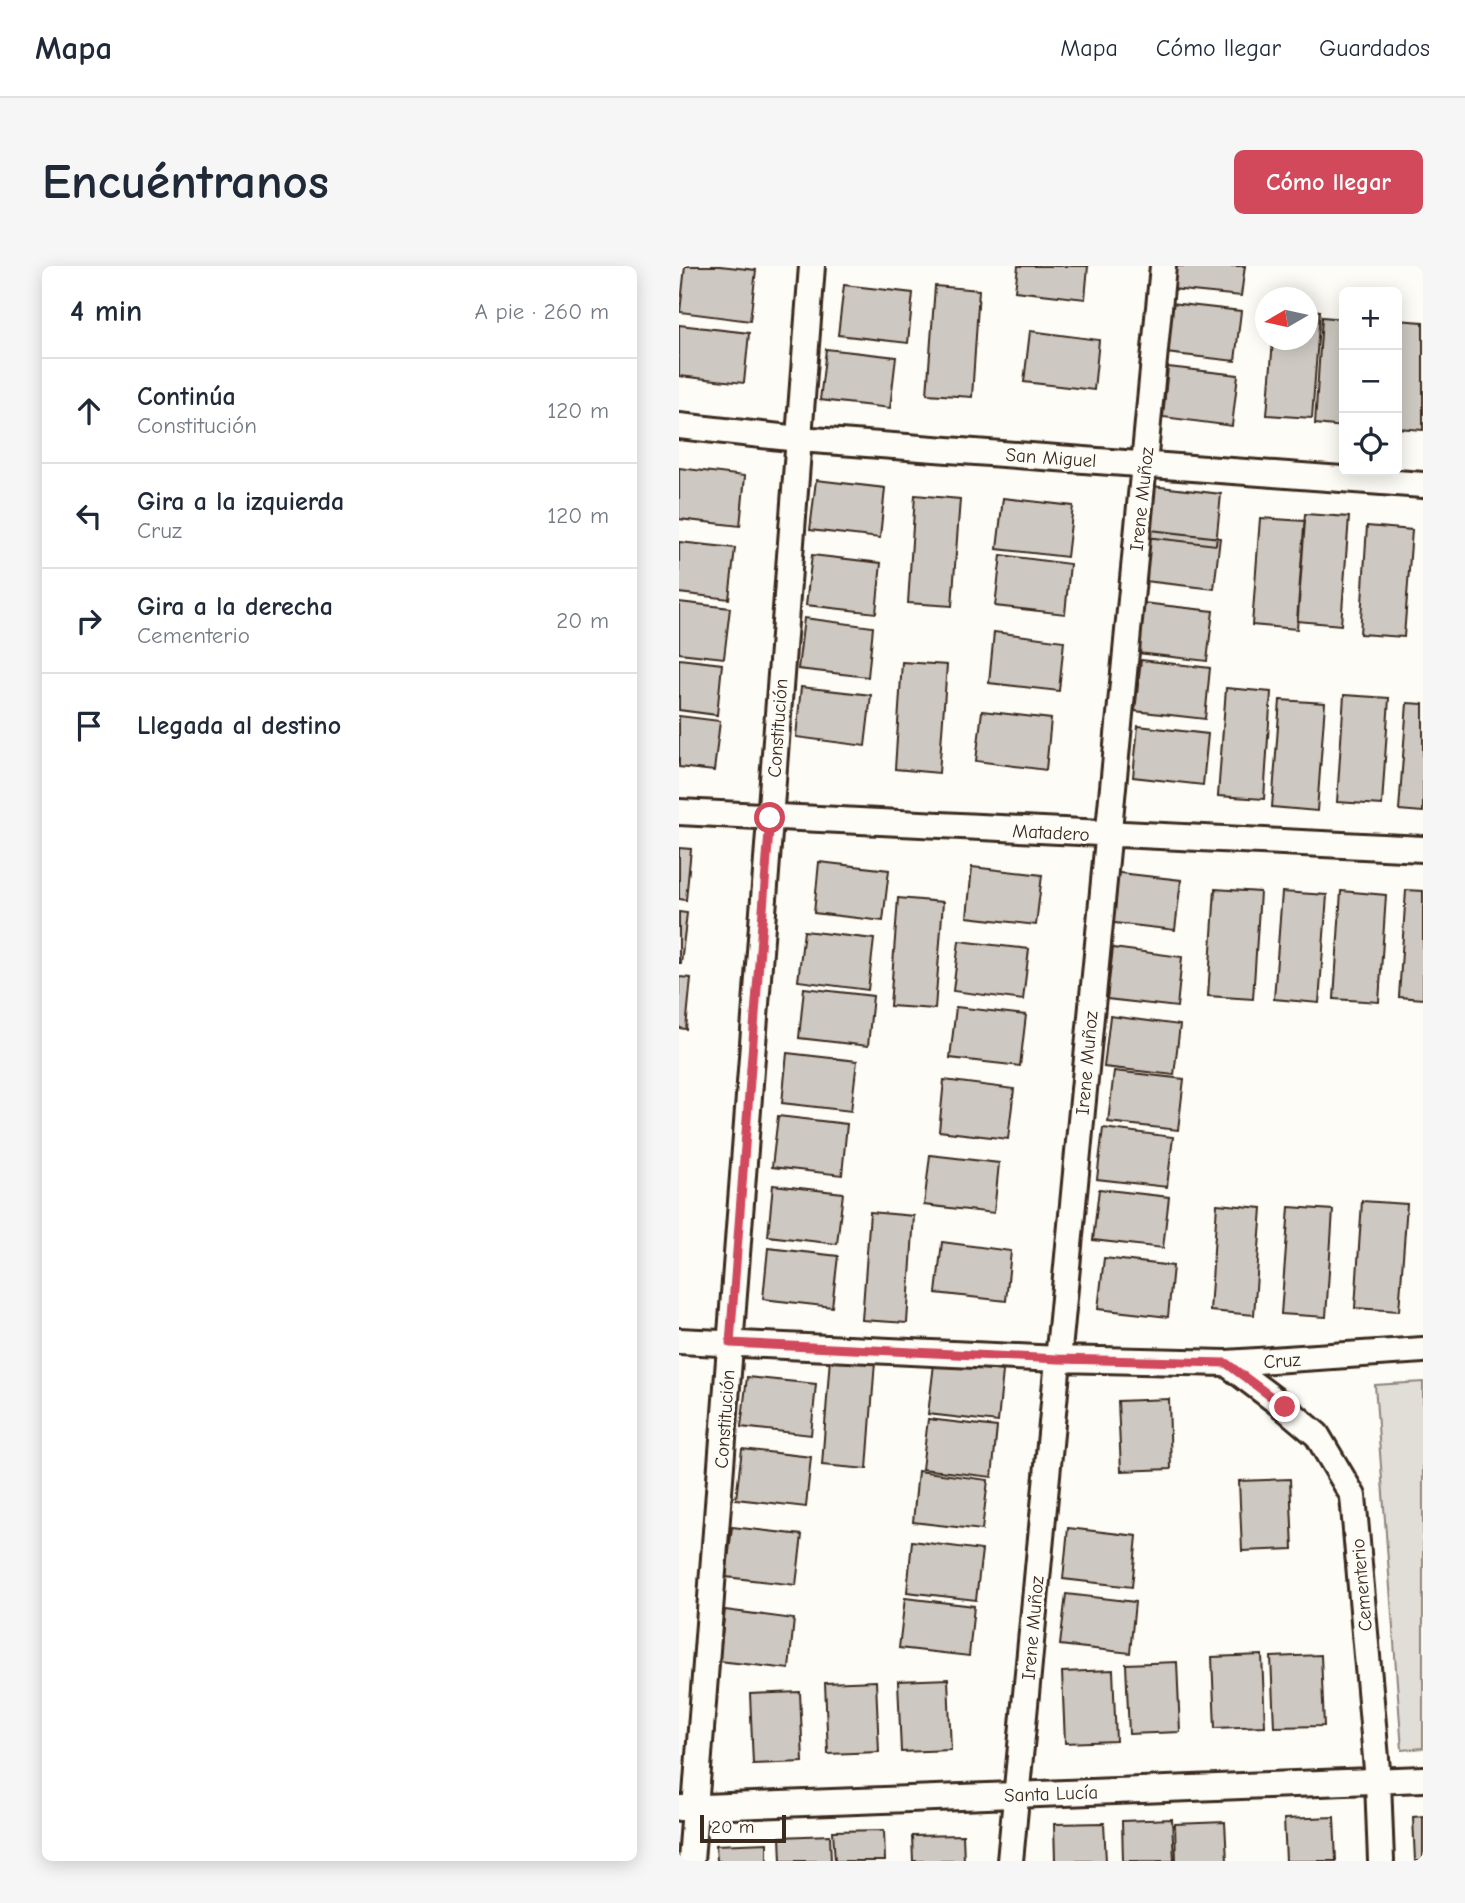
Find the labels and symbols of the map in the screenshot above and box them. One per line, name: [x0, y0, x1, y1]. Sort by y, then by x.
north arrow: [1255, 287, 1318, 350]
street label: San Miguel: [1005, 444, 1097, 472]
street label: Irene Muñoz: [1126, 446, 1158, 552]
street label: Constitución: [764, 678, 792, 778]
route start: [754, 802, 785, 833]
street label: Matadero: [1012, 820, 1090, 846]
street label: Irene Muñoz: [1071, 1010, 1103, 1116]
street label: Cruz: [1263, 1349, 1301, 1373]
street label: Constitución: [711, 1369, 739, 1469]
route end: [1269, 1391, 1300, 1422]
street label: Cementerio: [1347, 1538, 1377, 1632]
street label: Irene Muñoz: [1017, 1575, 1049, 1681]
street label: Santa Lucía: [1004, 1781, 1098, 1807]
scale bar: [700, 1812, 786, 1844]

